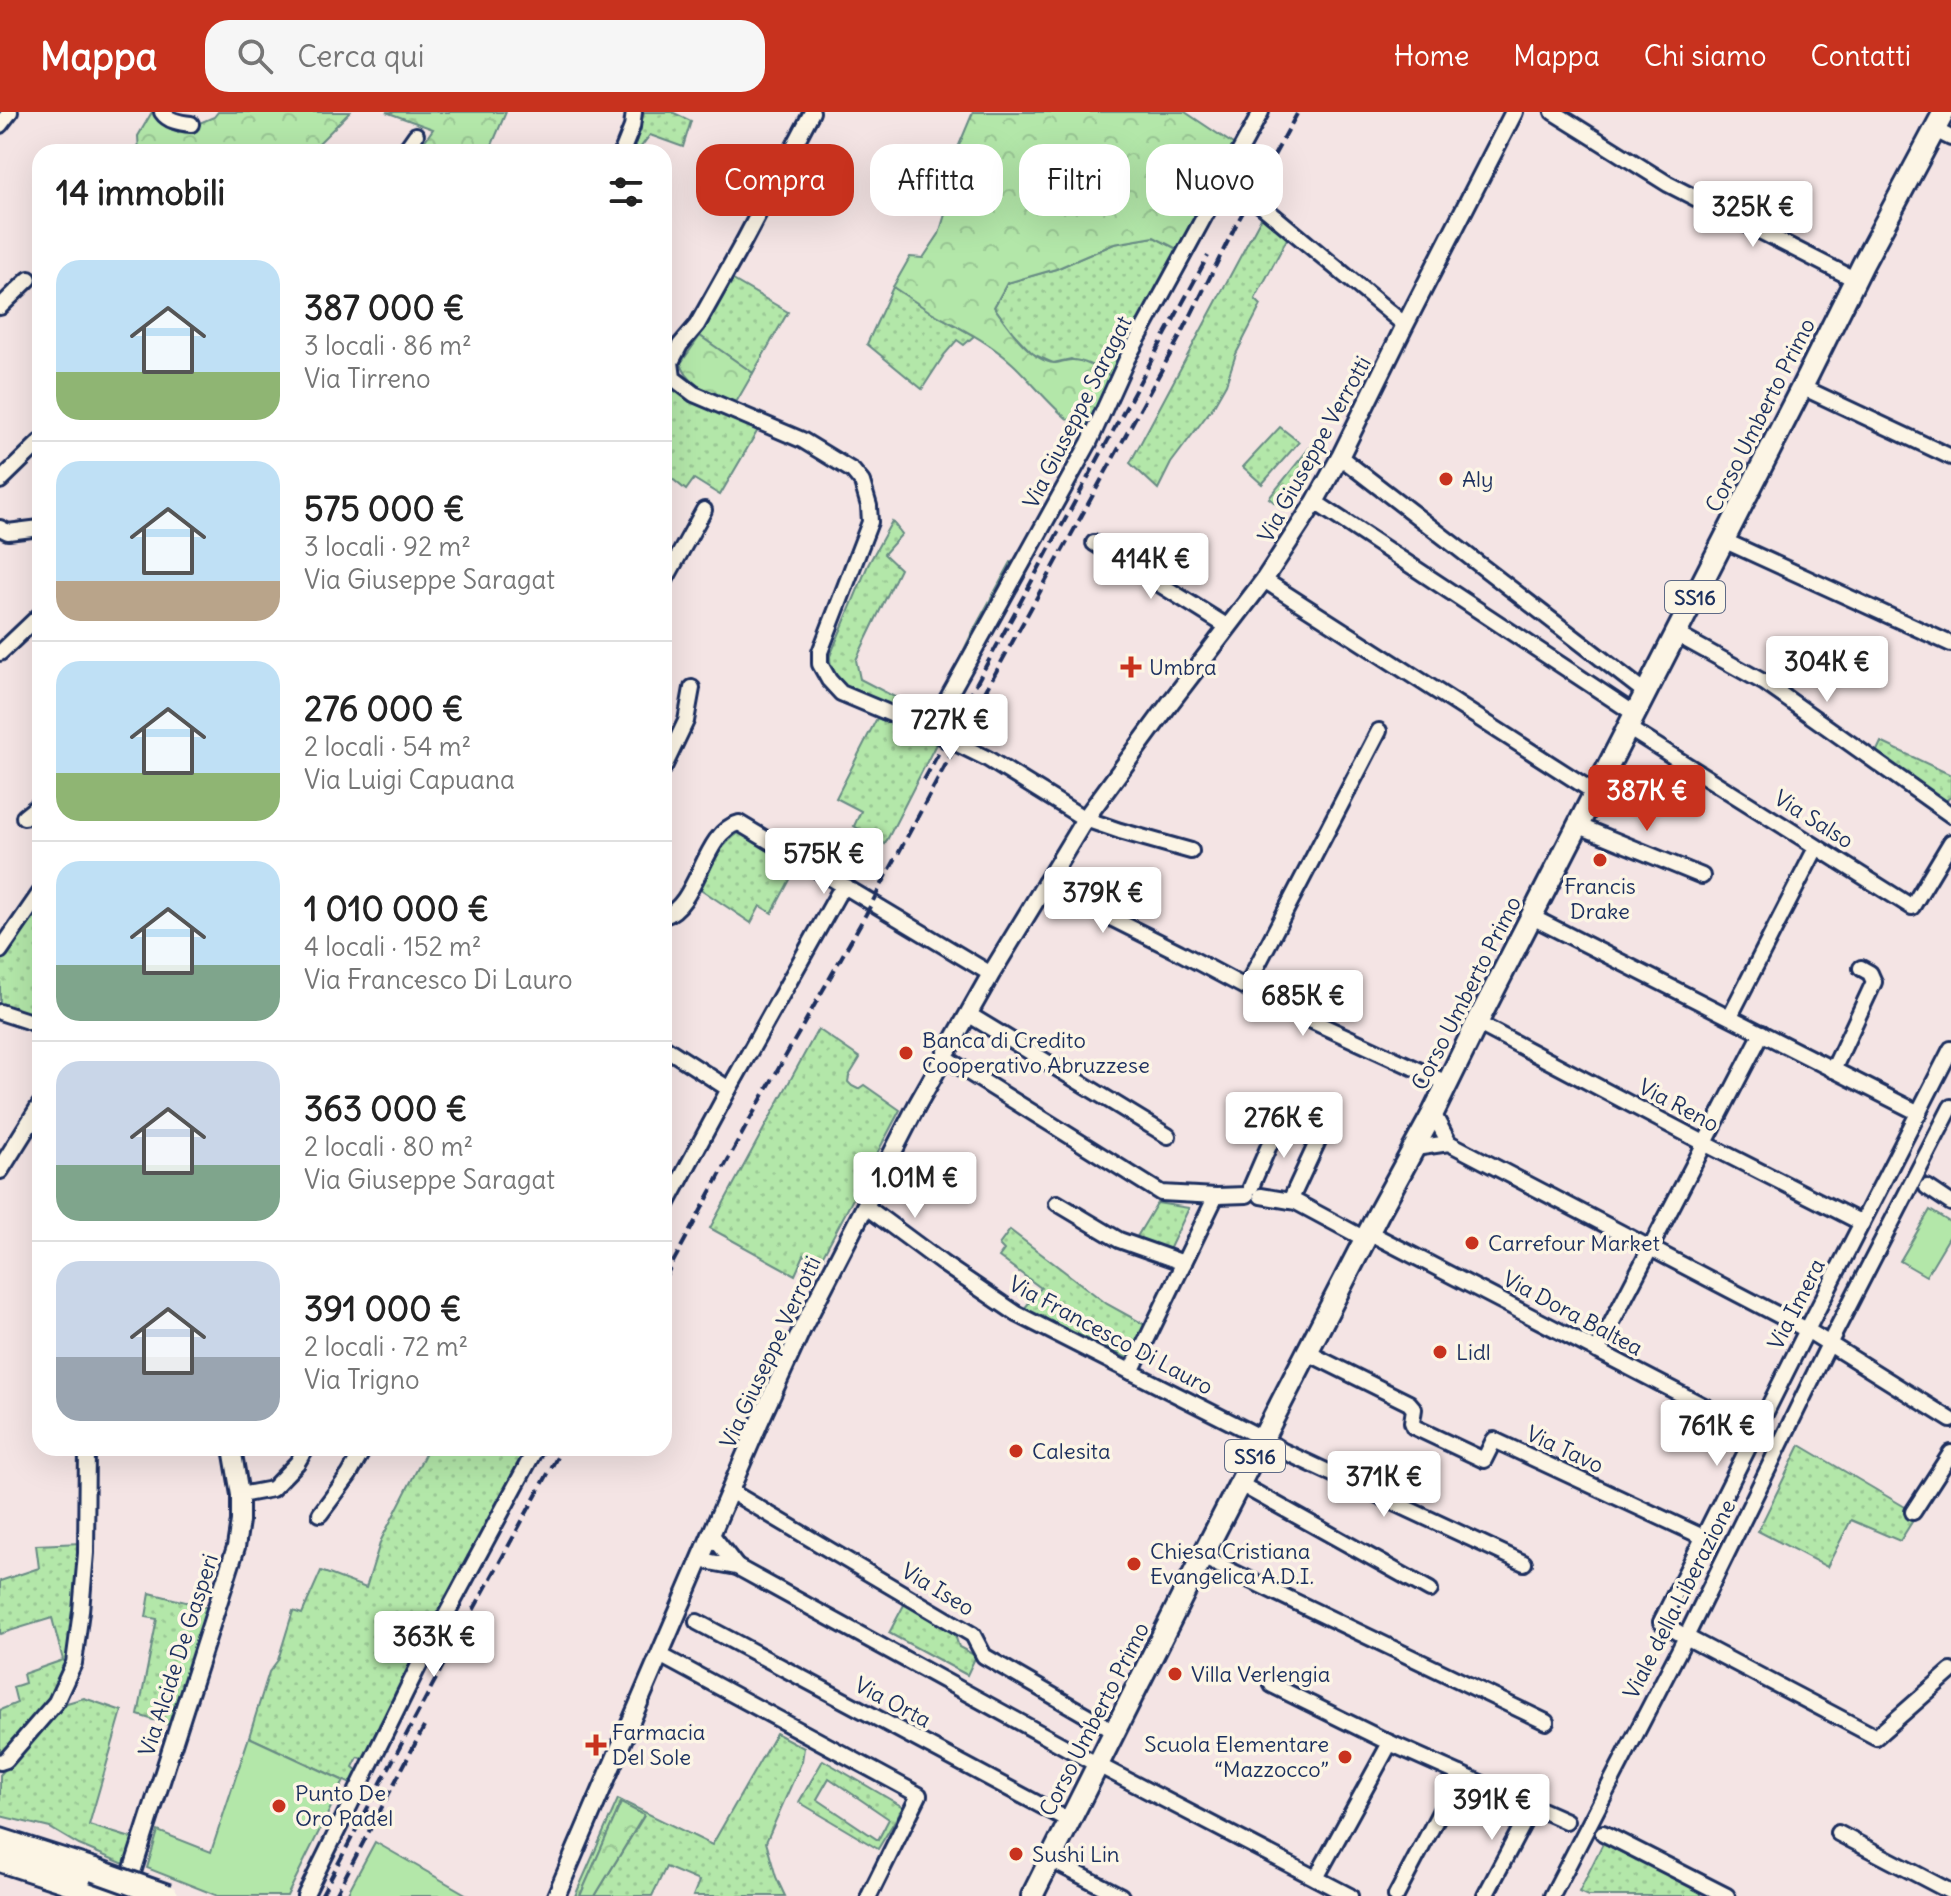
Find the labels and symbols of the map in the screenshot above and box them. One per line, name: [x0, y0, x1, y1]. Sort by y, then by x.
pin: 325K €: [1688, 181, 1818, 249]
street label: Via Giuseppe Saragat: [1016, 311, 1138, 513]
street label: Corso Umberto Primo: [1699, 313, 1821, 517]
street label: Via Giuseppe Verrotti: [1251, 351, 1377, 547]
place label: Aly: [1462, 465, 1494, 493]
marker: Aly: [1437, 470, 1455, 488]
pin: 414K €: [1086, 533, 1216, 601]
road number: SS16: [1665, 581, 1725, 613]
pin: 304K €: [1762, 636, 1892, 704]
place label: Umbra: [1149, 653, 1217, 681]
marker: Umbra: [1120, 656, 1142, 678]
pin: 727K €: [885, 694, 1015, 762]
pin: 387K €: [1582, 765, 1712, 833]
street label: Via Salso: [1769, 784, 1859, 854]
pin: 575K €: [759, 828, 889, 896]
marker: Francis Drake: [1591, 851, 1609, 869]
pin: 379K €: [1038, 867, 1168, 935]
place label: Francis Drake: [1564, 872, 1636, 925]
street label: Corso Umberto Primo: [1405, 891, 1527, 1095]
pin: 685K €: [1238, 970, 1368, 1038]
place label: Banca di Credito Cooperativo Abruzzese: [922, 1026, 1150, 1079]
marker: Banca di Credito Cooperativo Abruzzese: [897, 1044, 915, 1062]
street label: Via Reno: [1634, 1072, 1724, 1138]
pin: 276K €: [1219, 1092, 1349, 1160]
pin: 1.01M €: [841, 1152, 989, 1220]
place label: Carrefour Market: [1488, 1229, 1660, 1257]
marker: Carrefour Market: [1463, 1234, 1481, 1252]
street label: Via Giuseppe Verrotti: [713, 1252, 827, 1452]
street label: Via Imera: [1761, 1254, 1831, 1354]
street label: Via Dora Baltea: [1498, 1264, 1648, 1362]
street label: Via Francesco Di Lauro: [1004, 1269, 1218, 1401]
place label: Lidl: [1456, 1338, 1491, 1366]
marker: Lidl: [1431, 1343, 1449, 1361]
pin: 761K €: [1652, 1400, 1782, 1468]
street label: Via Tavo: [1522, 1419, 1608, 1479]
place label: Calesita: [1032, 1437, 1111, 1465]
road number: SS16: [1225, 1440, 1285, 1472]
marker: Calesita: [1007, 1442, 1025, 1460]
pin: 371K €: [1319, 1451, 1449, 1519]
street label: Viale della Liberazione: [1617, 1495, 1741, 1703]
place label: Chiesa Cristiana Evangelica A.D.I.: [1150, 1537, 1314, 1590]
street label: Via Alcide De Gasperi: [132, 1550, 224, 1760]
marker: Chiesa Cristiana Evangelica A.D.I.: [1125, 1555, 1143, 1573]
street label: Via Iseo: [896, 1556, 980, 1622]
pin: 363K €: [369, 1611, 499, 1679]
street label: Corso Umberto Primo: [1033, 1617, 1155, 1821]
place label: Villa Verlengia: [1191, 1660, 1330, 1688]
marker: Villa Verlengia: [1166, 1665, 1184, 1683]
street label: Via Orta: [850, 1670, 936, 1734]
place label: Farmacia Del Sole: [612, 1718, 705, 1771]
place label: Scuola Elementare “Mazzocco”: [1144, 1730, 1329, 1783]
marker: Farmacia Del Sole: [587, 1736, 605, 1754]
marker: Scuola Elementare “Mazzocco”: [1336, 1748, 1354, 1766]
pin: 391K €: [1427, 1774, 1557, 1842]
place label: Punto De Oro Padel: [295, 1779, 393, 1832]
marker: Punto De Oro Padel: [270, 1797, 288, 1815]
place label: Sushi Lin: [1032, 1840, 1120, 1868]
marker: Sushi Lin: [1007, 1845, 1025, 1863]

